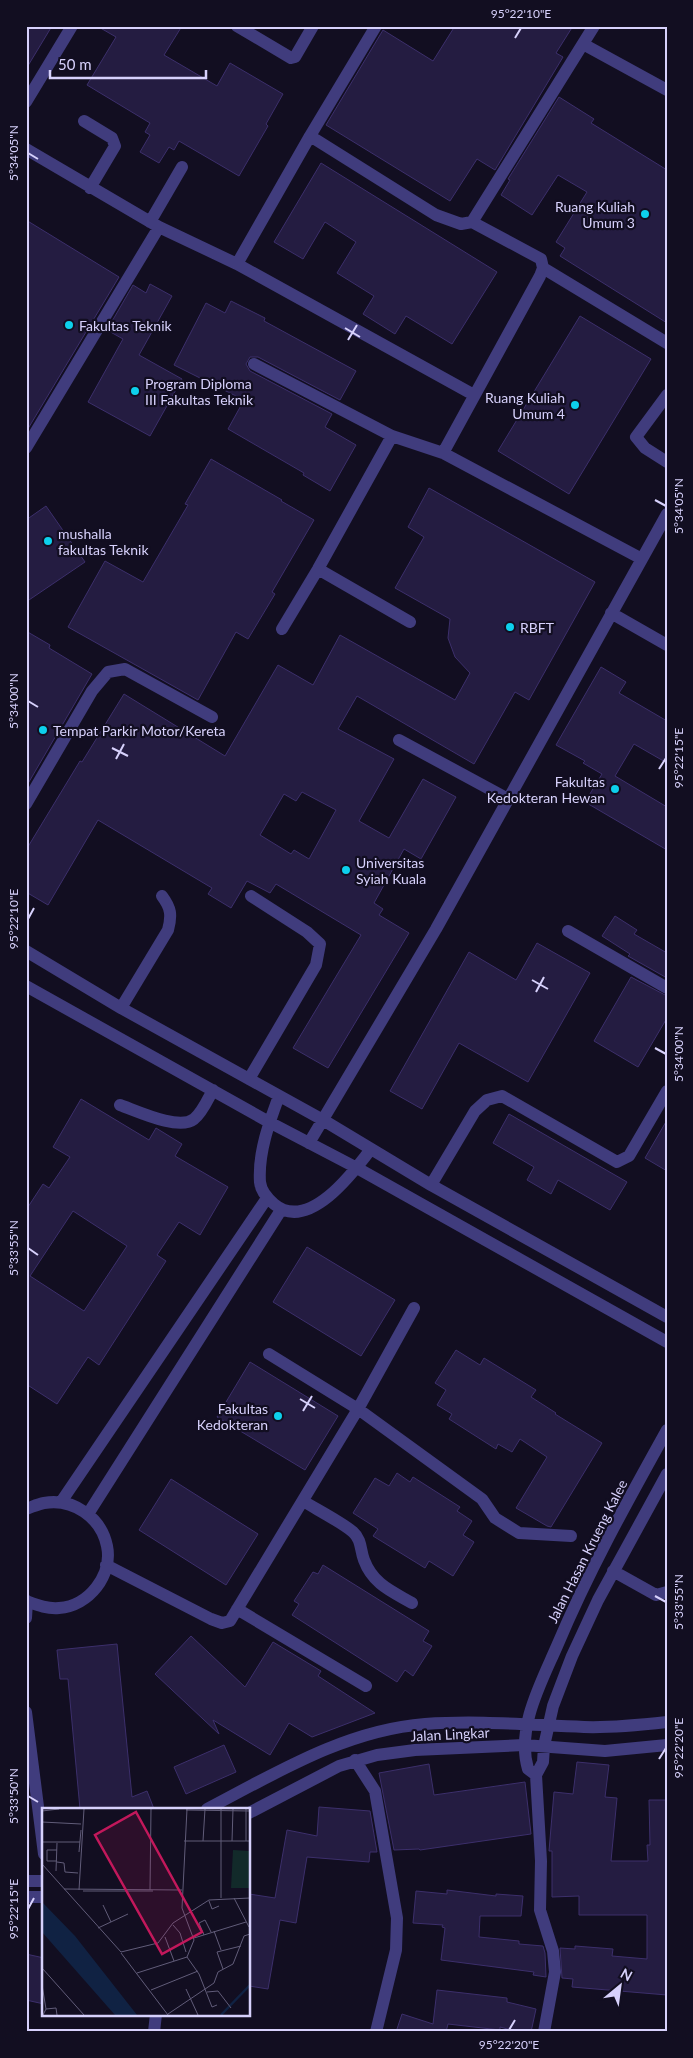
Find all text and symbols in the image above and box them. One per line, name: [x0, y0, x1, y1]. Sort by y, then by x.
text: 95°22'10"E: [491, 6, 551, 21]
scale bar: [50, 48, 206, 80]
text: 50 m: [58, 55, 92, 73]
text: 5°34'05"N: [6, 125, 21, 181]
place label: Ruang Kuliah Umum 3: [555, 198, 635, 231]
marker: Ruang Kuliah Umum 3: [639, 208, 651, 220]
place label: Fakultas Teknik: [79, 317, 173, 334]
marker: Fakultas Teknik: [63, 319, 75, 331]
place label: Program Diploma III Fakultas Teknik: [145, 375, 254, 408]
marker: Program Diploma III Fakultas Teknik: [129, 385, 141, 397]
place label: Ruang Kuliah Umum 4: [485, 389, 565, 422]
marker: Ruang Kuliah Umum 4: [569, 399, 581, 411]
text: 5°34'05"N: [671, 478, 686, 534]
place label: mushalla fakultas Teknik: [58, 525, 149, 558]
marker: mushalla fakultas Teknik: [42, 535, 54, 547]
place label: RBFT: [520, 619, 555, 636]
marker: RBFT: [504, 621, 516, 633]
text: 5°34'00"N: [6, 673, 21, 729]
place label: Tempat Parkir Motor/Kereta: [53, 722, 226, 739]
marker: Tempat Parkir Motor/Kereta: [37, 724, 49, 736]
text: 95°22'15"E: [671, 728, 686, 788]
place label: Fakultas Kedokteran Hewan: [487, 773, 605, 806]
marker: Fakultas Kedokteran Hewan: [609, 783, 621, 795]
place label: Universitas Syiah Kuala: [356, 854, 426, 887]
marker: Universitas Syiah Kuala: [340, 864, 352, 876]
text: 95°22'10"E: [6, 889, 21, 949]
text: 5°34'00"N: [671, 1026, 686, 1082]
text: 5°33'55"N: [6, 1220, 21, 1276]
place label: Fakultas Kedokteran: [197, 1400, 268, 1433]
marker: Fakultas Kedokteran: [272, 1410, 284, 1422]
street label: Jalan Hasan Krueng Kalee: [543, 1476, 631, 1626]
text: 5°33'55"N: [671, 1574, 686, 1630]
text: 95°22'20"E: [671, 1718, 686, 1778]
street label: Jalan Lingkar: [410, 1723, 490, 1745]
text: 5°33'50"N: [6, 1768, 21, 1824]
inset map: [42, 1808, 250, 2016]
text: 95°22'15"E: [6, 1879, 21, 1939]
north arrow: [596, 1960, 646, 2010]
text: N: [618, 1964, 635, 1984]
text: 95°22'20"E: [479, 2037, 539, 2052]

